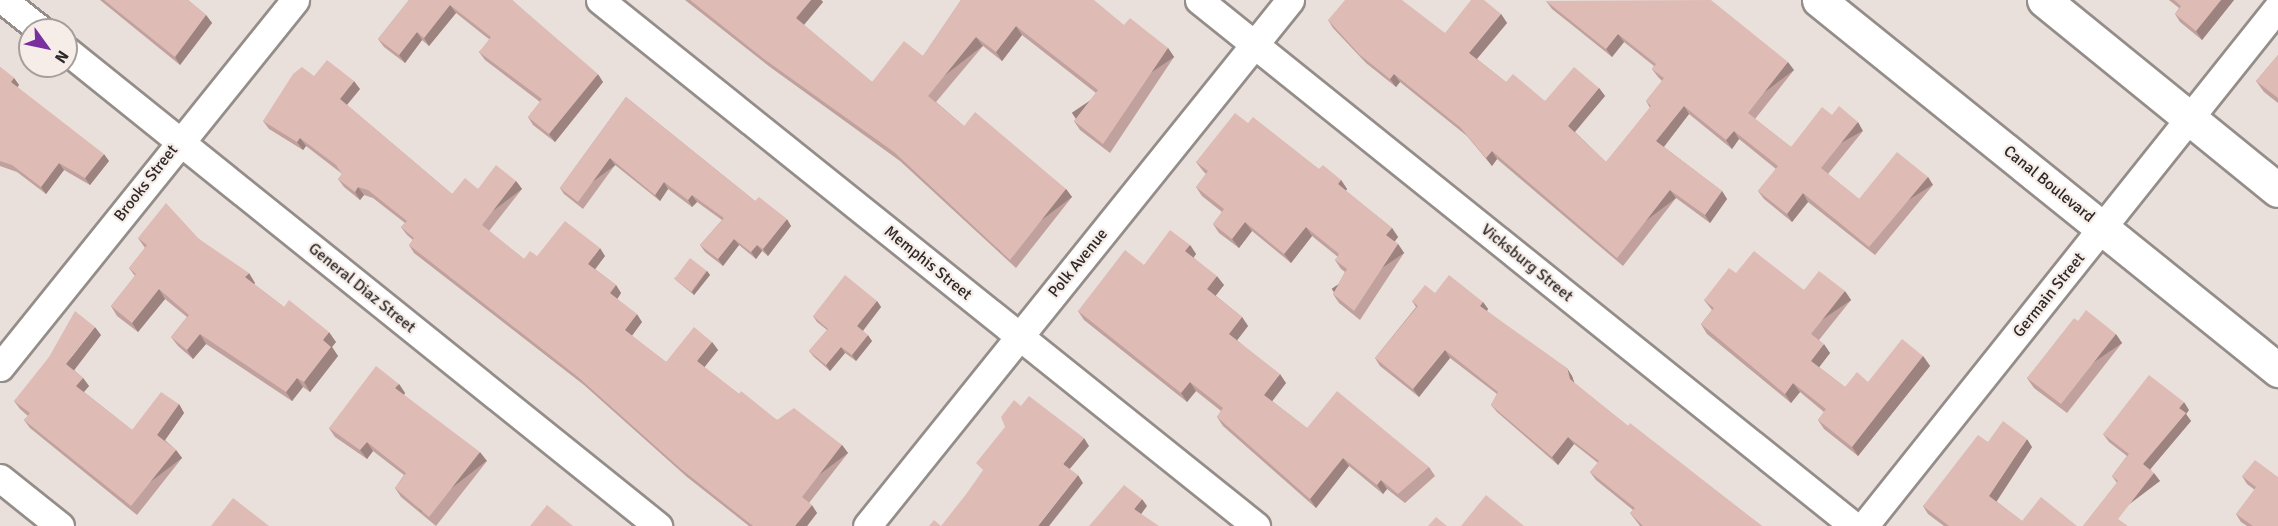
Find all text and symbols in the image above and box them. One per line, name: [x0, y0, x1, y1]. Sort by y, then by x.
north arrow: [18, 18, 78, 78]
text: N: [50, 47, 73, 67]
street label: Brooks Street: [110, 141, 182, 225]
street label: Canal Boulevard: [2000, 141, 2098, 227]
street label: Vicksburg Street: [1477, 220, 1577, 306]
street label: Memphis Street: [880, 222, 976, 304]
street label: Polk Avenue: [1044, 225, 1112, 301]
street label: General Diaz Street: [305, 239, 419, 337]
street label: Germain Street: [2009, 249, 2089, 341]

